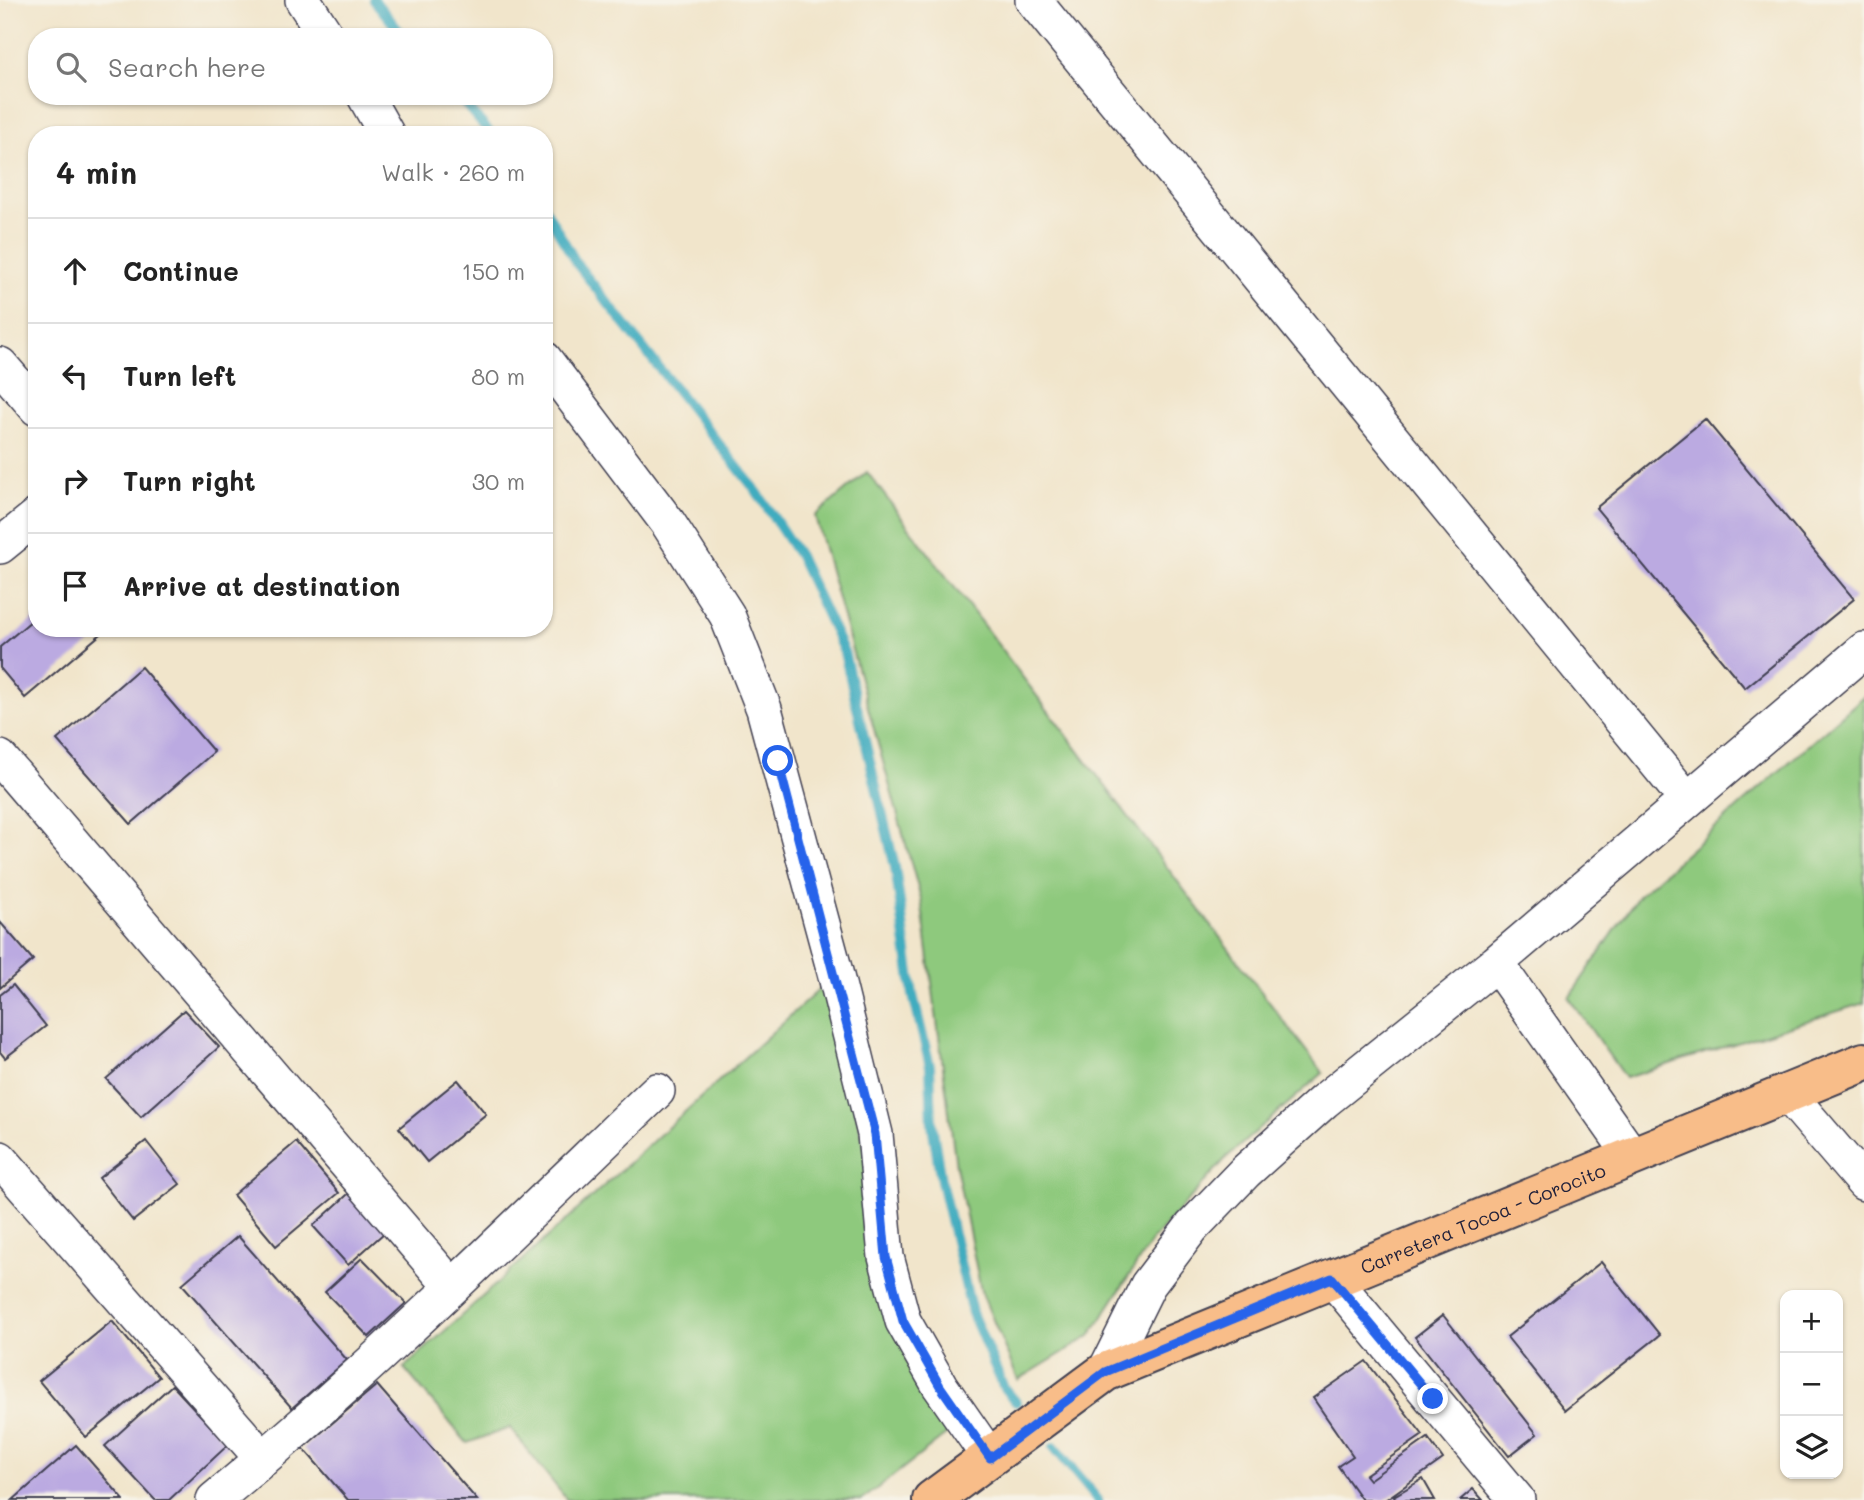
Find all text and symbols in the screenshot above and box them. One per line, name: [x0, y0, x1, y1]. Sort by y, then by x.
search box: [28, 28, 553, 105]
icon: search: [52, 48, 90, 86]
text: Search here: [108, 50, 266, 84]
text: 4 min: [56, 152, 137, 192]
text: Walk · 260 m: [381, 157, 525, 187]
icon: ahead: [56, 252, 94, 290]
text: Continue: [123, 254, 239, 288]
text: 150 m: [461, 256, 525, 286]
icon: left: [56, 357, 94, 395]
text: Turn left: [123, 359, 236, 393]
text: 80 m: [471, 361, 525, 391]
icon: right: [56, 462, 94, 500]
text: Turn right: [123, 464, 256, 498]
text: 30 m: [472, 466, 525, 496]
icon: arrive: [56, 567, 94, 605]
text: Arrive at destination: [123, 569, 400, 603]
route start: [762, 745, 793, 776]
street label: Carretera Tocoa - Corocito: [1356, 1157, 1609, 1279]
map controls: [1780, 1290, 1843, 1479]
button: +: [1780, 1290, 1843, 1353]
button: −: [1780, 1353, 1843, 1416]
route end: [1417, 1383, 1448, 1414]
button: layers: [1780, 1416, 1843, 1479]

